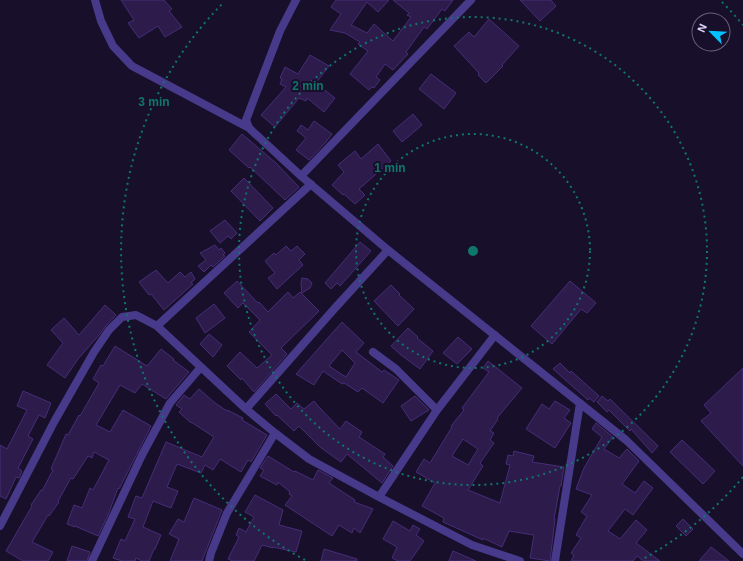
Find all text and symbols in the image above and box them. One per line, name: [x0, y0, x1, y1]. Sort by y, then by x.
north arrow: [691, 12, 731, 52]
text: N: [695, 22, 709, 34]
text: 2 min: [292, 79, 324, 93]
text: 3 min: [138, 95, 170, 109]
text: 1 min: [374, 161, 406, 175]
centre of rings: [466, 244, 480, 258]

